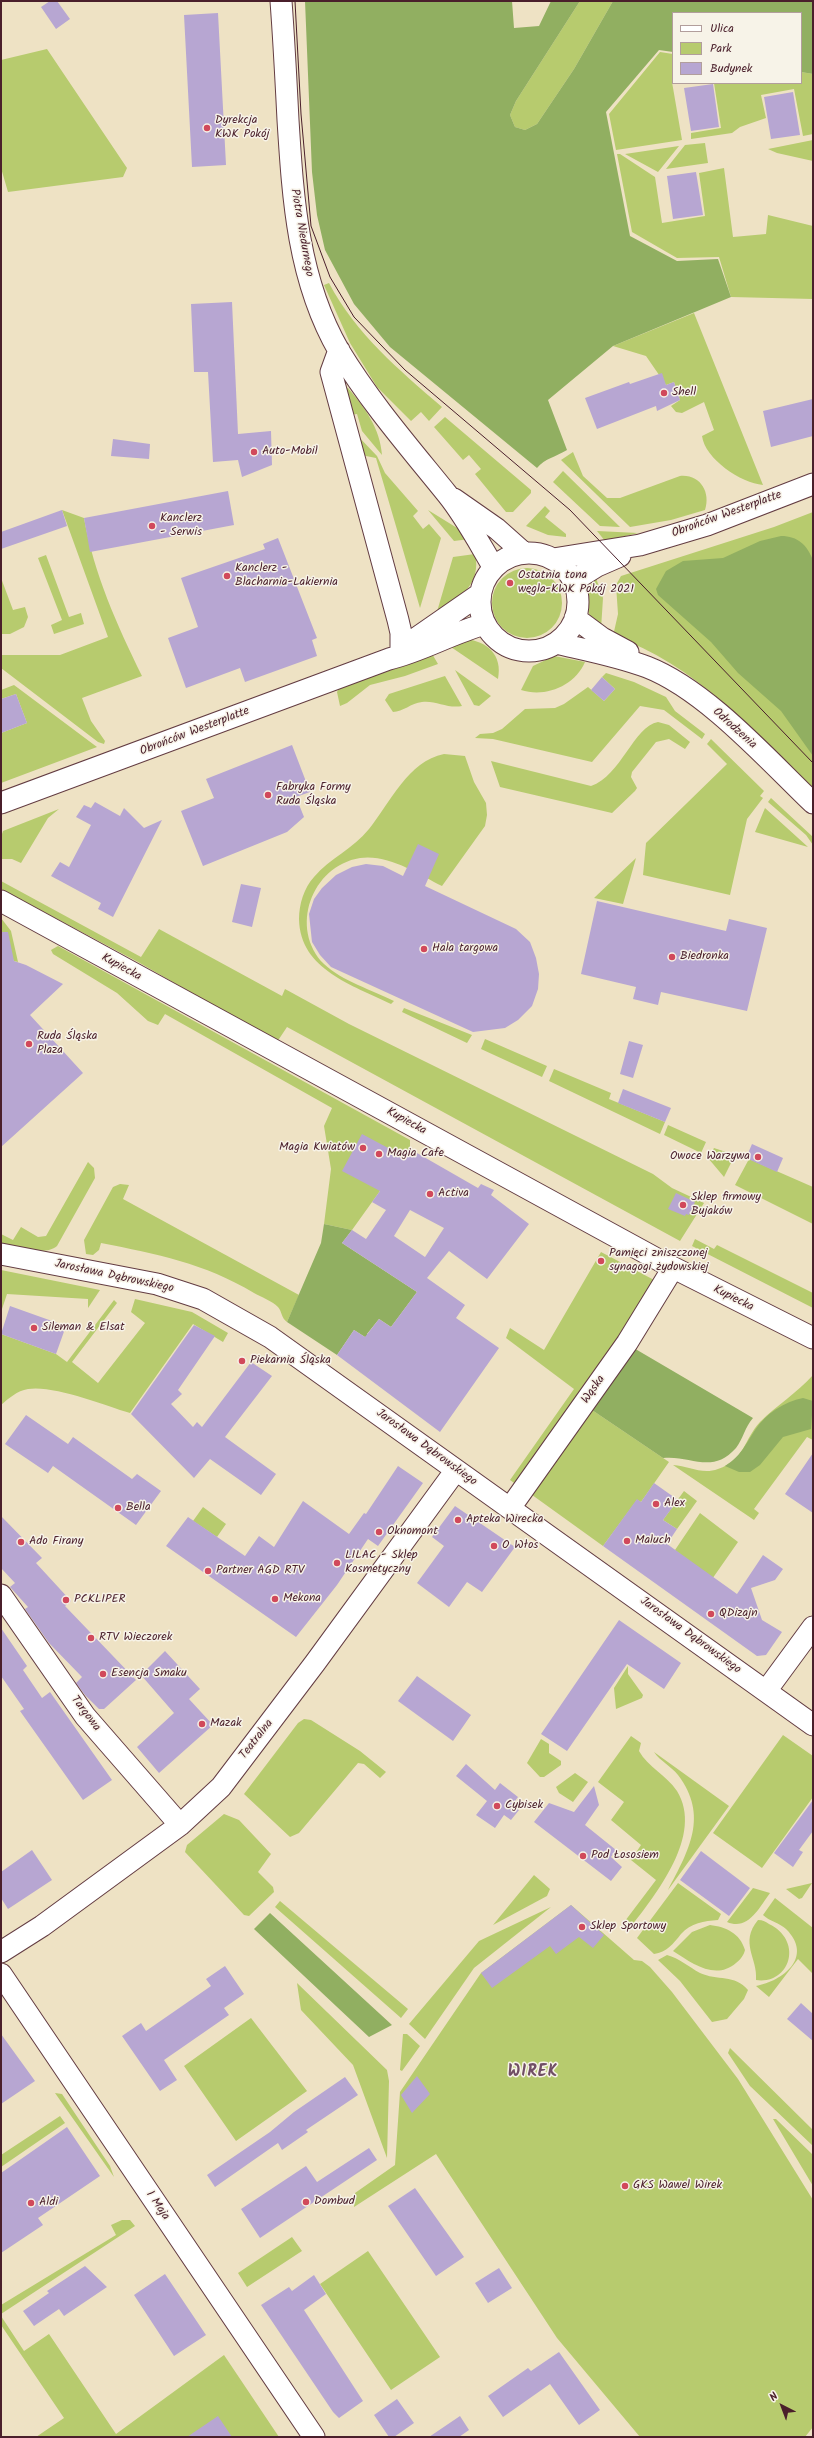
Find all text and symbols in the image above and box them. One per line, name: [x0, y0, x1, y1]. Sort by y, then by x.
legend: [672, 12, 802, 84]
text: Ulica: [710, 19, 734, 38]
text: Park: [710, 39, 732, 58]
text: Budynek: [710, 59, 752, 78]
place label: Dyrekcja KWK Pokój: [215, 114, 269, 142]
marker: Dyrekcja KWK Pokój: [202, 123, 212, 133]
street label: Piotra Niedurnego: [286, 188, 316, 278]
place label: Shell: [672, 386, 696, 400]
marker: Shell: [659, 388, 669, 398]
place label: Auto-Mobil: [262, 445, 318, 459]
marker: Auto-Mobil: [249, 447, 259, 457]
street label: Obrońców Westerplatte: [670, 488, 784, 542]
place label: Kanclerz - Serwis: [160, 512, 202, 540]
marker: Kanclerz - Serwis: [147, 521, 157, 531]
place label: Kanclerz - Blacharnia-Lakiernia: [235, 562, 338, 590]
place label: Ostatnia tona węgla-KWK Pokój 2021: [518, 569, 634, 597]
marker: Kanclerz - Blacharnia-Lakiernia: [222, 571, 232, 581]
marker: Ostatnia tona węgla-KWK Pokój 2021: [505, 578, 515, 588]
street label: Obrońców Westerplatte: [138, 704, 252, 760]
street label: Odrodzenia: [709, 705, 759, 753]
place label: Fabryka Formy Ruda Śląska: [276, 781, 351, 809]
marker: Fabryka Formy Ruda Śląska: [263, 790, 273, 800]
place label: Hala targowa: [432, 942, 498, 956]
marker: Hala targowa: [419, 944, 429, 954]
place label: Biedronka: [680, 950, 729, 964]
street label: Kupiecka: [99, 951, 143, 985]
marker: Biedronka: [667, 952, 677, 962]
place label: Ruda Śląska Plaza: [37, 1030, 97, 1058]
marker: Ruda Śląska Plaza: [24, 1039, 34, 1049]
street label: Kupiecka: [384, 1105, 428, 1139]
place label: Magia Kwiatów: [279, 1141, 355, 1155]
marker: Magia Kwiatów: [358, 1143, 368, 1153]
place label: Magia Cafe: [387, 1147, 444, 1161]
marker: Magia Cafe: [374, 1149, 384, 1159]
place label: Owoce Warzywa: [670, 1150, 750, 1164]
marker: Owoce Warzywa: [753, 1152, 763, 1162]
place label: Activa: [438, 1187, 469, 1201]
marker: Activa: [425, 1189, 435, 1199]
place label: Sklep firmowy Bujaków: [691, 1191, 761, 1219]
marker: Sklep firmowy Bujaków: [678, 1200, 688, 1210]
place label: Pamięci zniszczonej synagogi żydowskiej: [609, 1247, 709, 1275]
marker: Pamięci zniszczonej synagogi żydowskiej: [596, 1256, 606, 1266]
street label: Jarosława Dąbrowskiego: [53, 1257, 175, 1297]
street label: Kupiecka: [710, 1283, 756, 1315]
place label: Sileman & Elsat: [42, 1321, 125, 1335]
marker: Sileman & Elsat: [29, 1323, 39, 1333]
place label: Piekarnia Śląska: [250, 1354, 331, 1368]
marker: Piekarnia Śląska: [237, 1356, 247, 1366]
street label: Wąska: [579, 1373, 609, 1407]
street label: Jarosława Dąbrowskiego: [373, 1406, 479, 1490]
place label: Alex: [664, 1497, 685, 1511]
marker: Alex: [651, 1499, 661, 1509]
place label: Bella: [126, 1501, 151, 1515]
marker: Bella: [113, 1503, 123, 1513]
place label: Apteka Wirecka: [466, 1513, 543, 1527]
marker: Apteka Wirecka: [453, 1515, 463, 1525]
place label: Oknomont: [387, 1525, 438, 1539]
marker: Oknomont: [374, 1527, 384, 1537]
place label: Maluch: [635, 1534, 671, 1548]
place label: Ado Firany: [29, 1535, 83, 1549]
marker: Maluch: [622, 1536, 632, 1546]
marker: Ado Firany: [16, 1537, 26, 1547]
place label: O Włos: [502, 1539, 538, 1553]
marker: O Włos: [489, 1541, 499, 1551]
place label: LILAC - Sklep Kosmetyczny: [345, 1549, 418, 1577]
marker: LILAC - Sklep Kosmetyczny: [332, 1558, 342, 1568]
place label: Partner AGD RTV: [216, 1564, 304, 1578]
marker: Partner AGD RTV: [203, 1566, 213, 1576]
place label: Mekona: [283, 1592, 321, 1606]
place label: PCKLIPER: [74, 1593, 126, 1607]
marker: Mekona: [270, 1594, 280, 1604]
street label: Jarosława Dąbrowskiego: [637, 1594, 743, 1678]
marker: PCKLIPER: [61, 1595, 71, 1605]
place label: QDizajn: [719, 1607, 758, 1621]
marker: QDizajn: [706, 1609, 716, 1619]
place label: RTV Wieczorek: [99, 1631, 172, 1645]
marker: RTV Wieczorek: [86, 1633, 96, 1643]
place label: Esencja Smaku: [111, 1667, 187, 1681]
marker: Esencja Smaku: [98, 1669, 108, 1679]
street label: Targowa: [67, 1693, 103, 1735]
place label: Mazak: [210, 1717, 242, 1731]
street label: Teatralna: [237, 1717, 277, 1763]
marker: Mazak: [197, 1719, 207, 1729]
place label: Cybisek: [505, 1799, 543, 1813]
marker: Cybisek: [492, 1801, 502, 1811]
place label: Pod Łososiem: [591, 1849, 659, 1863]
marker: Pod Łososiem: [578, 1851, 588, 1861]
place label: Sklep Sportowy: [590, 1920, 666, 1934]
marker: Sklep Sportowy: [577, 1922, 587, 1932]
district label: WIREK: [508, 2063, 558, 2083]
place label: GKS Wawel Wirek: [633, 2179, 722, 2193]
marker: GKS Wawel Wirek: [620, 2181, 630, 2191]
street label: 1 Maja: [142, 2189, 172, 2223]
place label: Dombud: [314, 2195, 355, 2209]
place label: Aldi: [39, 2196, 58, 2210]
marker: Dombud: [301, 2197, 311, 2207]
marker: Aldi: [26, 2198, 36, 2208]
north arrow: [762, 2386, 802, 2426]
text: N: [765, 2388, 783, 2406]

